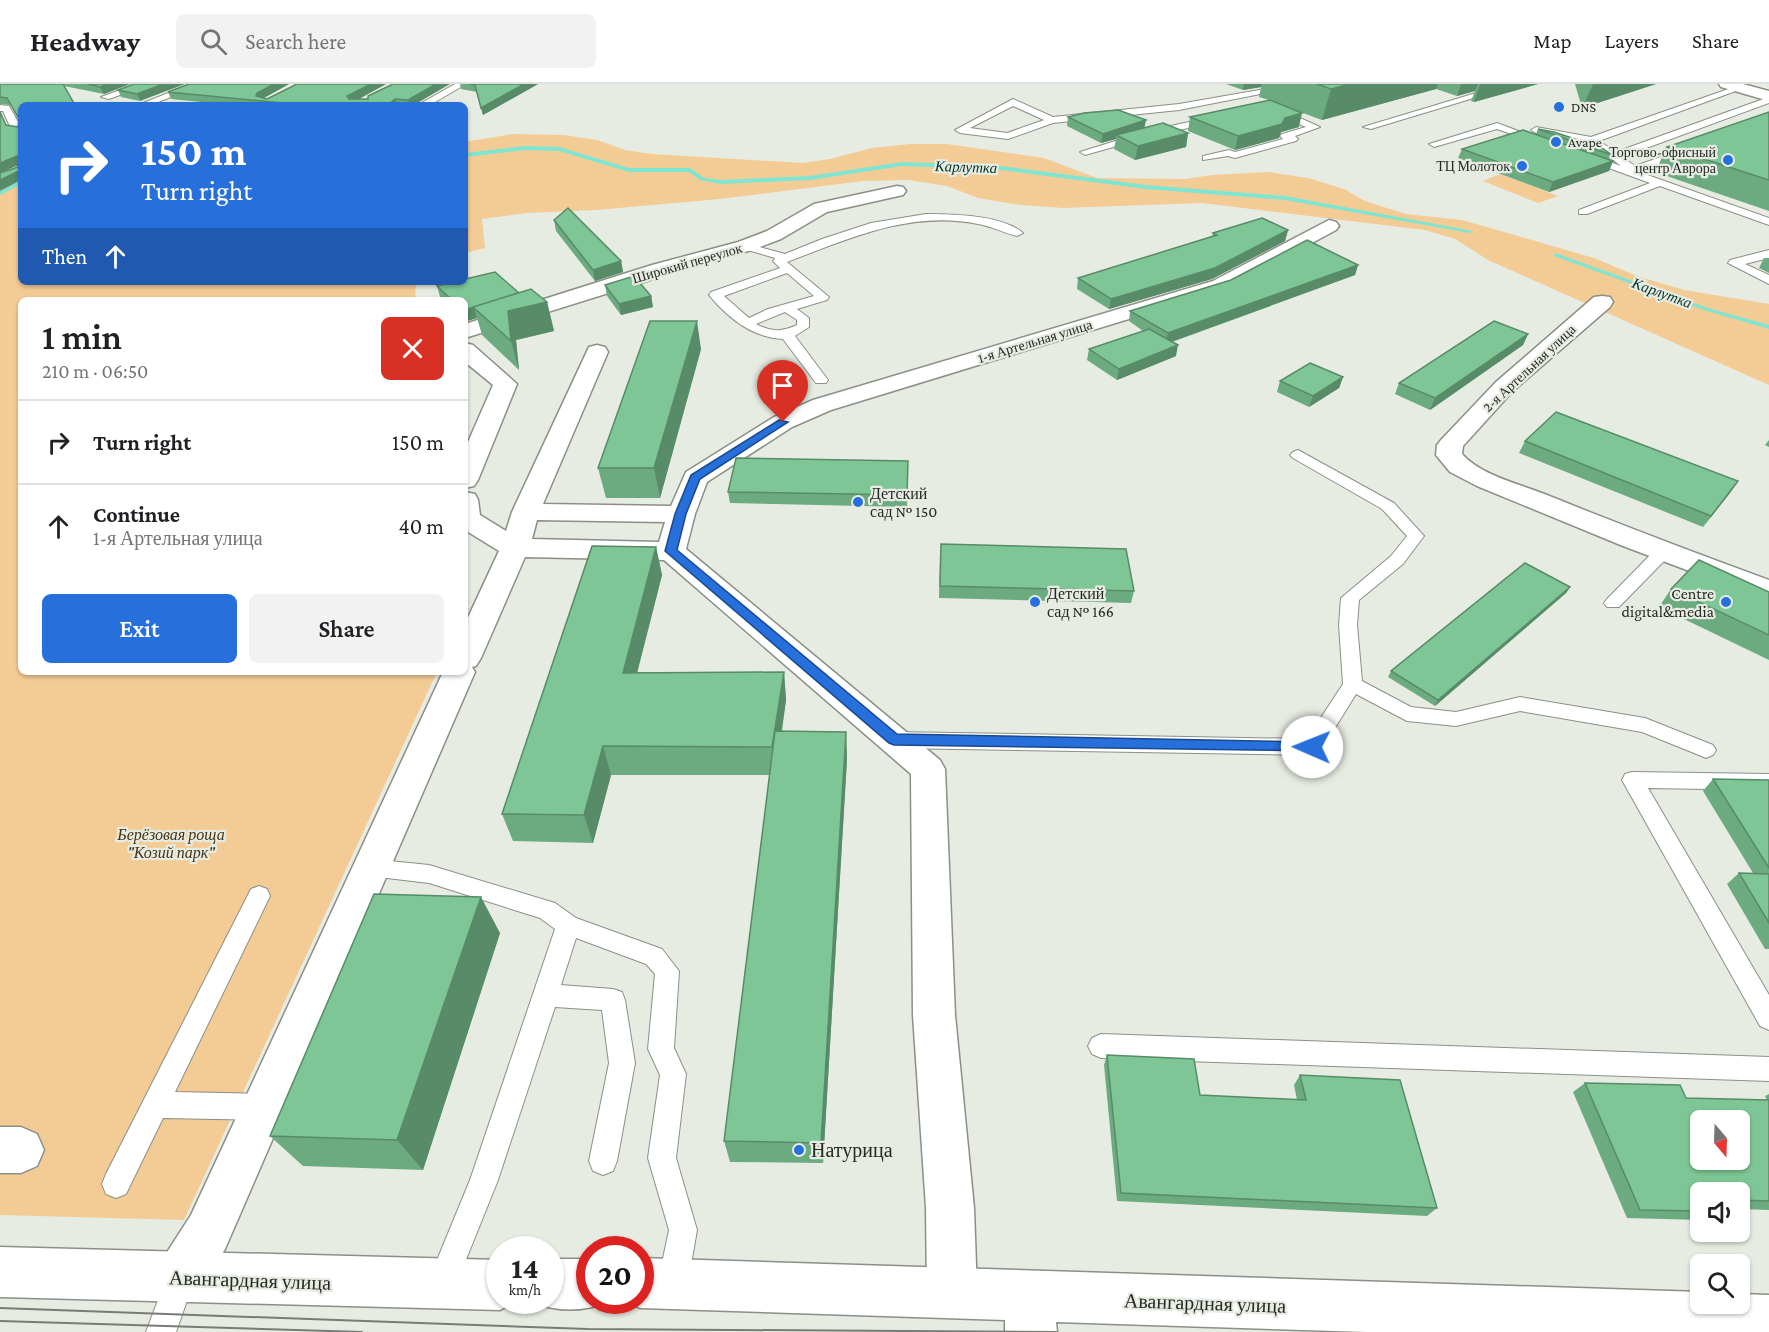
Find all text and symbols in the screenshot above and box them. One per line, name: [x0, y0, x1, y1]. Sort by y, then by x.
search box: [176, 14, 596, 68]
icon: search: [197, 25, 230, 58]
text: Headway: [30, 26, 140, 57]
text: Search here: [245, 29, 346, 54]
text: Map: [1533, 29, 1572, 53]
text: Layers: [1605, 29, 1659, 53]
text: Share: [1692, 29, 1739, 53]
place label: DNS: [1571, 99, 1597, 115]
marker: DNS: [1552, 100, 1566, 114]
icon: right: [42, 126, 120, 204]
text: 150 m: [141, 127, 246, 174]
place label: Avape: [1568, 134, 1602, 150]
marker: Avape: [1549, 135, 1563, 149]
place label: Торгово-офисный центр Аврора: [1609, 144, 1717, 176]
marker: Торгово-офисный центр Аврора: [1721, 153, 1735, 167]
water label: Карлутка: [934, 158, 997, 176]
place label: ТЦ Молоток: [1436, 158, 1510, 174]
marker: ТЦ Молоток: [1515, 159, 1529, 173]
text: Turn right: [141, 176, 252, 206]
icon: ahead: [99, 240, 132, 273]
street label: Широкий переулок: [630, 240, 744, 286]
text: Then: [42, 244, 87, 269]
water label: Карлутка: [1629, 274, 1694, 311]
street label: 1-я Артельная улица: [976, 316, 1095, 366]
text: 1 min: [42, 317, 122, 357]
button: close: [381, 317, 444, 380]
street label: 2-я Артельная улица: [1479, 320, 1579, 415]
text: 210 m · 06:50: [42, 360, 148, 382]
pin: [757, 360, 808, 422]
icon: arrive: [766, 369, 799, 402]
icon: right: [42, 426, 75, 459]
text: Turn right: [93, 430, 191, 455]
text: 150 m: [392, 430, 444, 455]
place label: Детский сад № 150: [870, 485, 937, 521]
marker: Детский сад № 150: [851, 495, 865, 509]
text: Continue: [93, 502, 180, 527]
icon: ahead: [42, 510, 75, 543]
text: 40 m: [399, 514, 444, 539]
text: 1-я Артельная улица: [93, 527, 263, 549]
place label: Детский сад № 166: [1047, 585, 1114, 621]
place label: Centre digital&media: [1622, 585, 1715, 621]
button: Exit: [42, 594, 237, 663]
button: Share: [249, 594, 444, 663]
marker: Детский сад № 166: [1028, 595, 1042, 609]
marker: Centre digital&media: [1719, 595, 1733, 609]
position arrow: [1280, 715, 1344, 779]
park label: Берёзовая роща "Козий парк": [116, 826, 225, 862]
north arrow: [1690, 1110, 1750, 1170]
map controls: [1690, 1110, 1750, 1314]
place label: Натурица: [811, 1139, 893, 1162]
marker: Натурица: [792, 1143, 806, 1157]
button: sound: [1690, 1182, 1750, 1242]
speed limit sign: 20: [576, 1236, 654, 1314]
text: 14: [511, 1251, 539, 1284]
button: search: [1690, 1254, 1750, 1314]
street label: Авангардная улица: [169, 1266, 332, 1295]
text: km/h: [509, 1282, 541, 1298]
street label: Авангардная улица: [1124, 1289, 1287, 1318]

